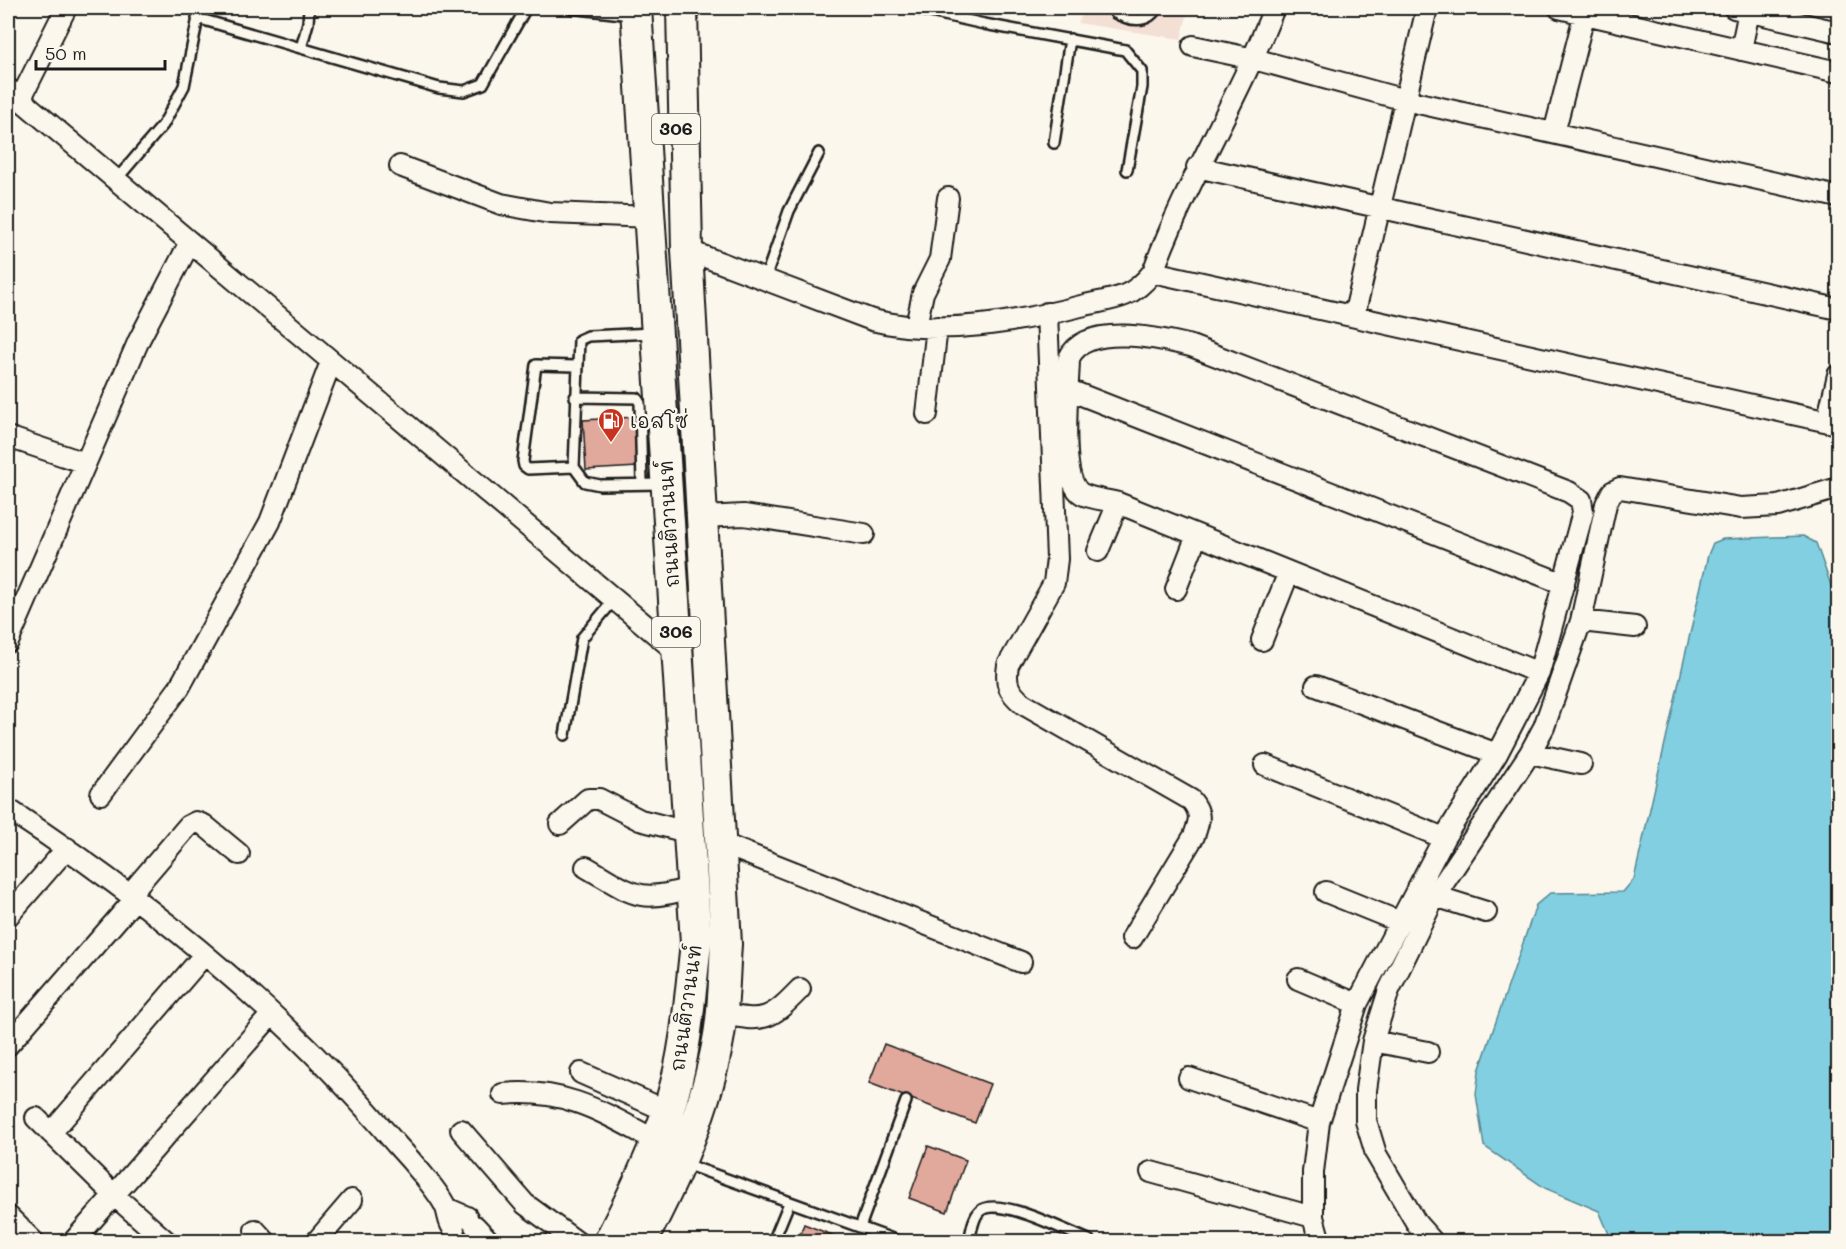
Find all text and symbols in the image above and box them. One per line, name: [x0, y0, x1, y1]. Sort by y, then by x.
scale bar: [36, 33, 165, 71]
text: 50 m: [45, 41, 87, 65]
road number: 306: [652, 114, 700, 144]
fuel station icon: เอสโซ่: [596, 406, 626, 444]
place label: เอสโซ่: [630, 407, 688, 433]
street label: ถนนติวานนท์: [652, 460, 684, 588]
road number: 306: [652, 617, 700, 647]
street label: ถนนติวานนท์: [663, 943, 707, 1073]

